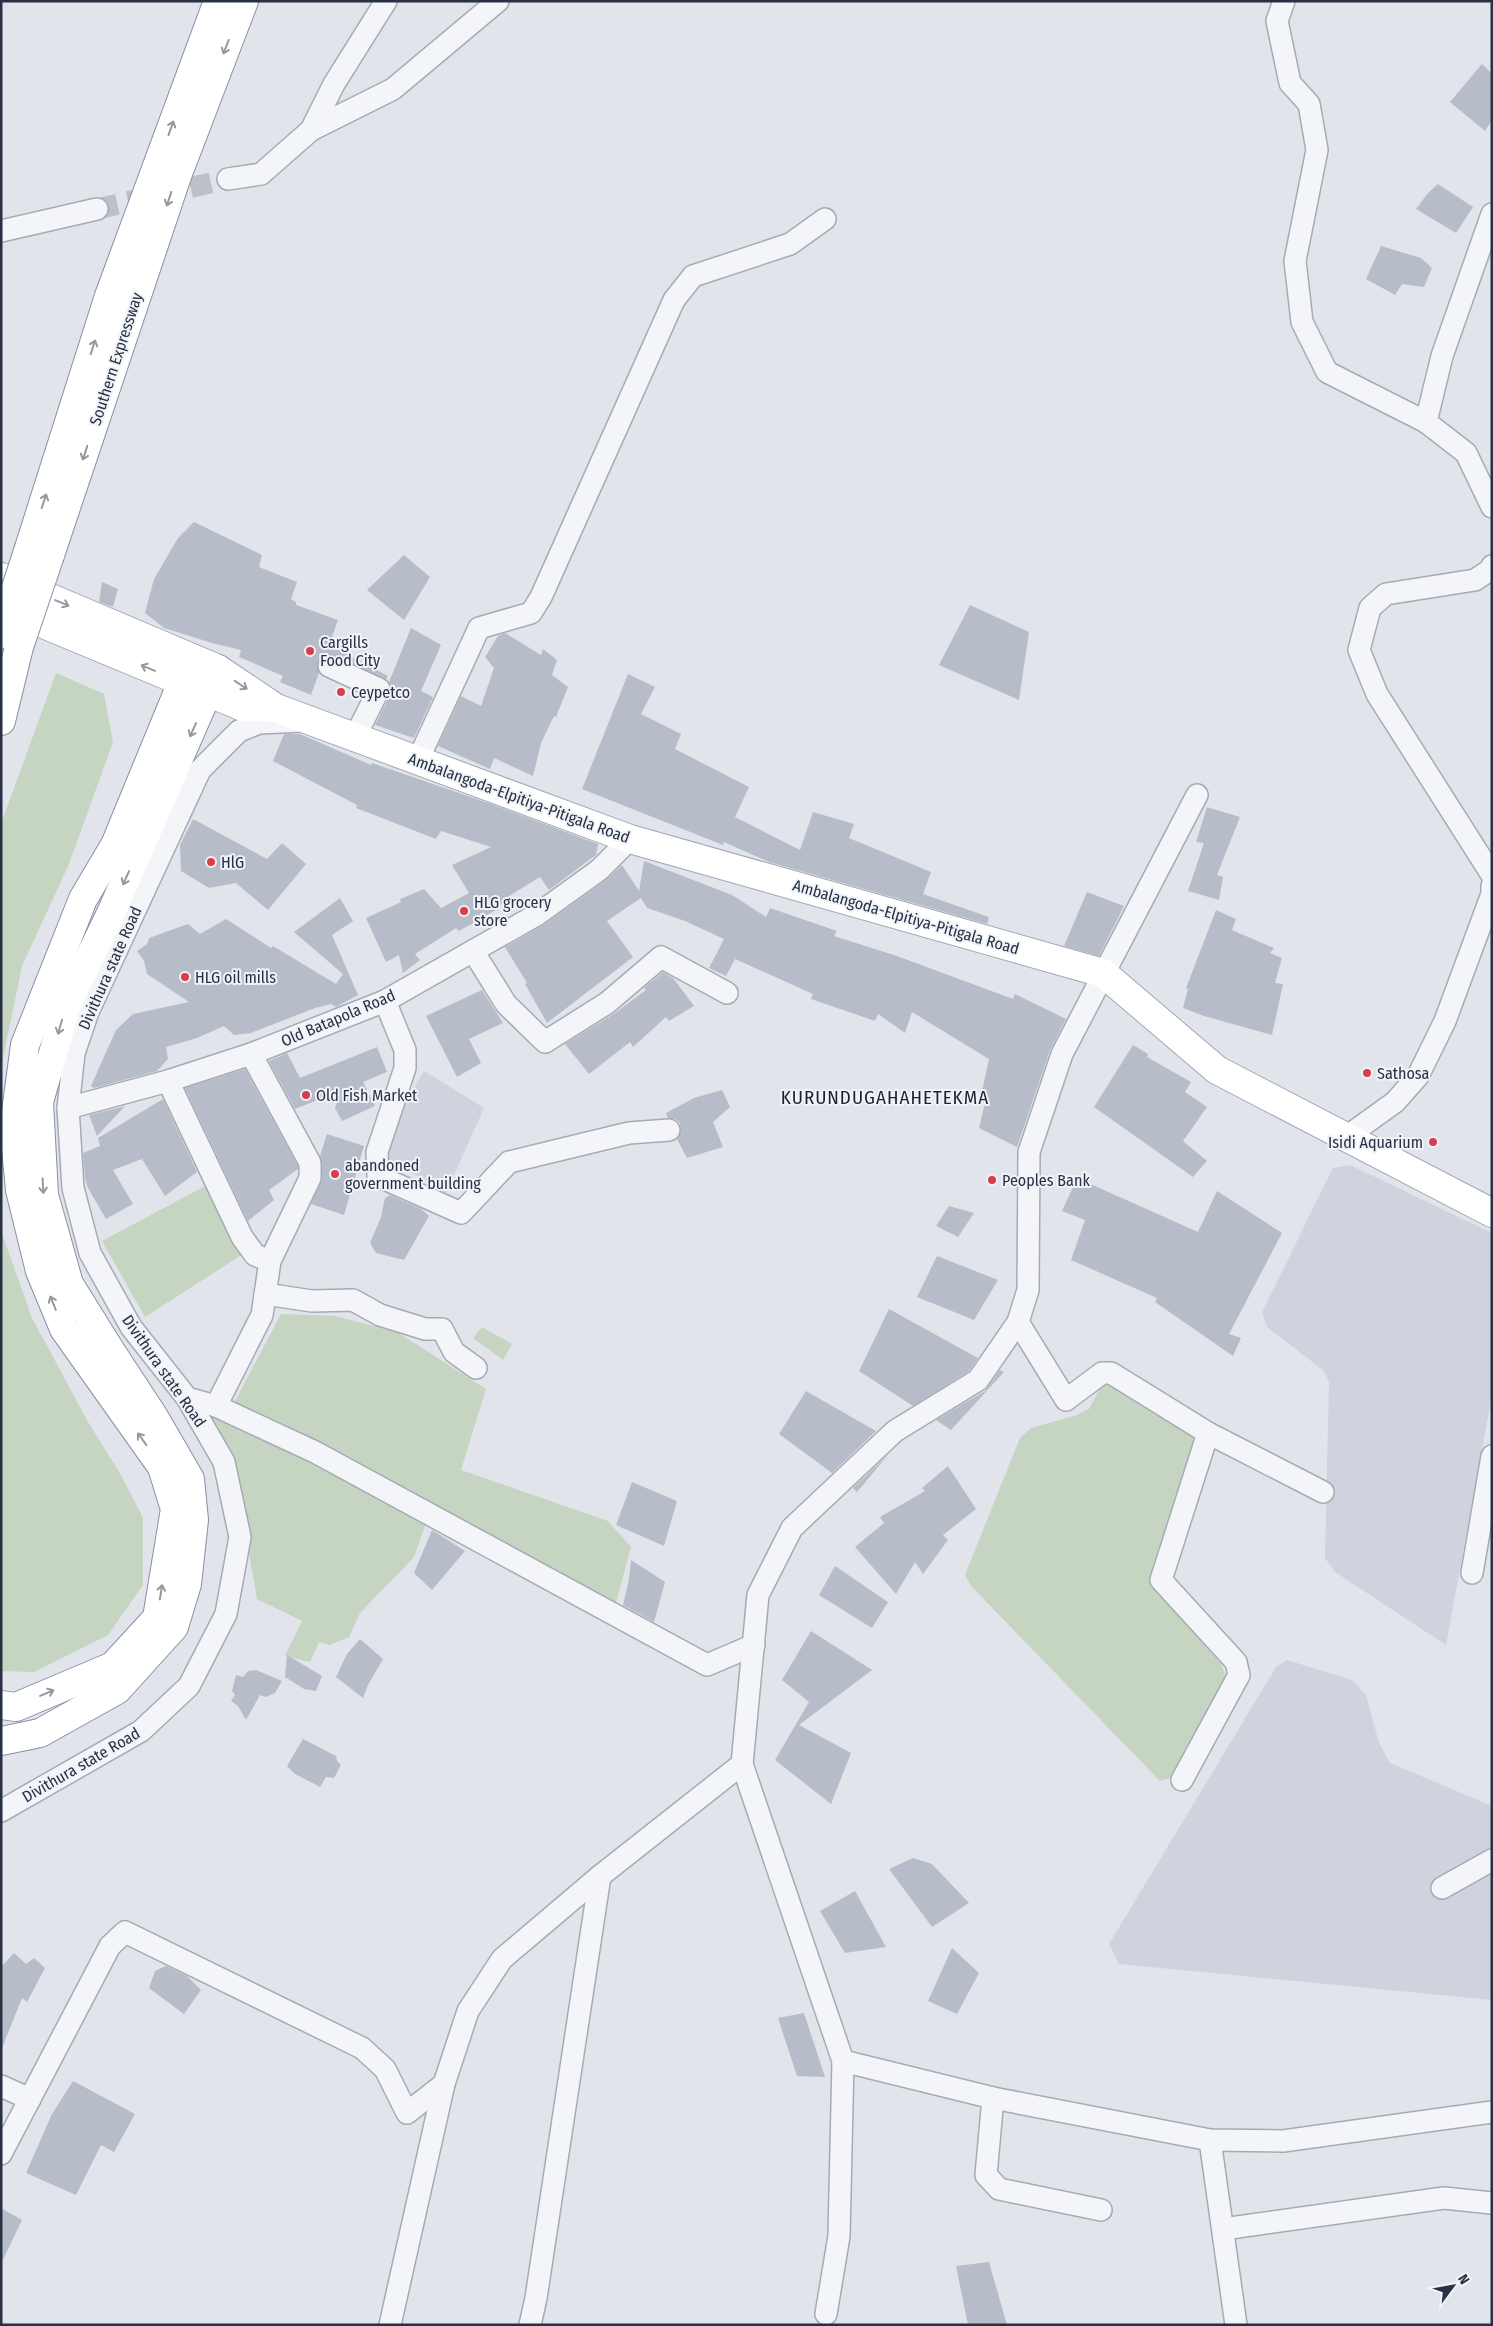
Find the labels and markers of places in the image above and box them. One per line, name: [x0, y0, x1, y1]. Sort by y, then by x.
place label: Cargills Food City: [320, 633, 381, 670]
marker: Cargills Food City: [304, 645, 316, 657]
place label: Ceypetco: [351, 683, 410, 702]
marker: Ceypetco: [335, 686, 347, 698]
place label: HlG: [221, 853, 244, 872]
marker: HlG: [205, 856, 217, 868]
place label: HLG grocery store: [474, 893, 552, 930]
marker: HLG grocery store: [458, 905, 470, 917]
place label: HLG oil mills: [195, 968, 276, 987]
marker: HLG oil mills: [179, 971, 191, 983]
place label: Sathosa: [1377, 1064, 1430, 1083]
marker: Sathosa: [1361, 1067, 1373, 1079]
place label: Old Fish Market: [316, 1086, 418, 1105]
marker: Old Fish Market: [300, 1089, 312, 1101]
place label: Isidi Aquarium: [1328, 1133, 1423, 1152]
marker: Isidi Aquarium: [1427, 1136, 1439, 1148]
place label: abandoned government building: [345, 1156, 481, 1193]
marker: abandoned government building: [329, 1168, 341, 1180]
place label: Peoples Bank: [1002, 1171, 1090, 1190]
marker: Peoples Bank: [986, 1174, 998, 1186]

